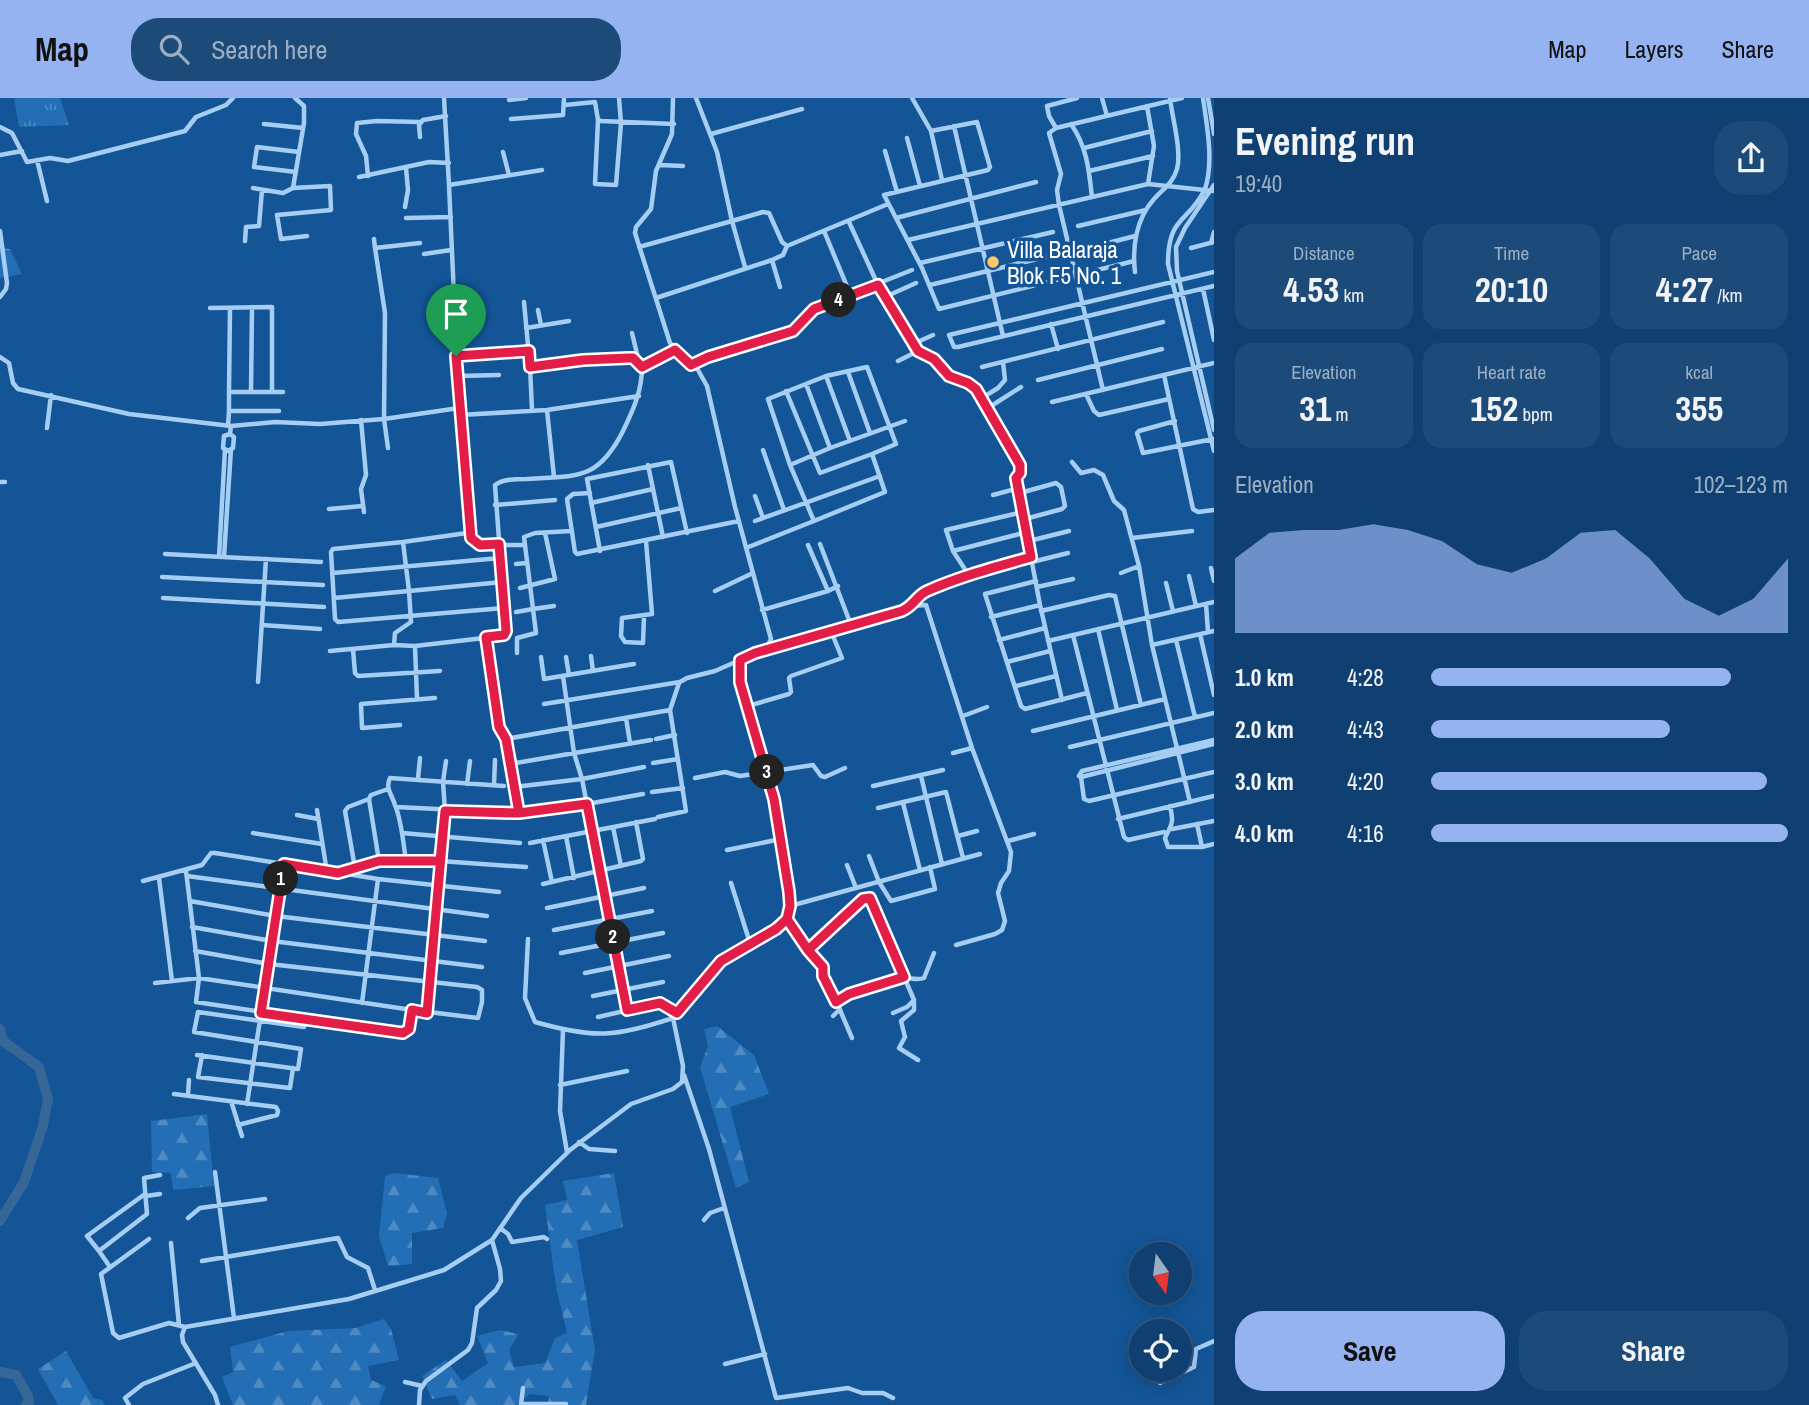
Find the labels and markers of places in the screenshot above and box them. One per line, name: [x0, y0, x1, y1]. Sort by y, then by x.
place label: Villa Balaraja Blok F5 No. 1: [1007, 234, 1122, 291]
marker: Villa Balaraja Blok F5 No. 1: [985, 254, 1001, 270]
pin: 4: [822, 282, 856, 318]
pin: [426, 284, 486, 356]
pin: 3: [750, 754, 784, 790]
pin: 1: [264, 862, 298, 896]
pin: 2: [596, 920, 630, 954]

